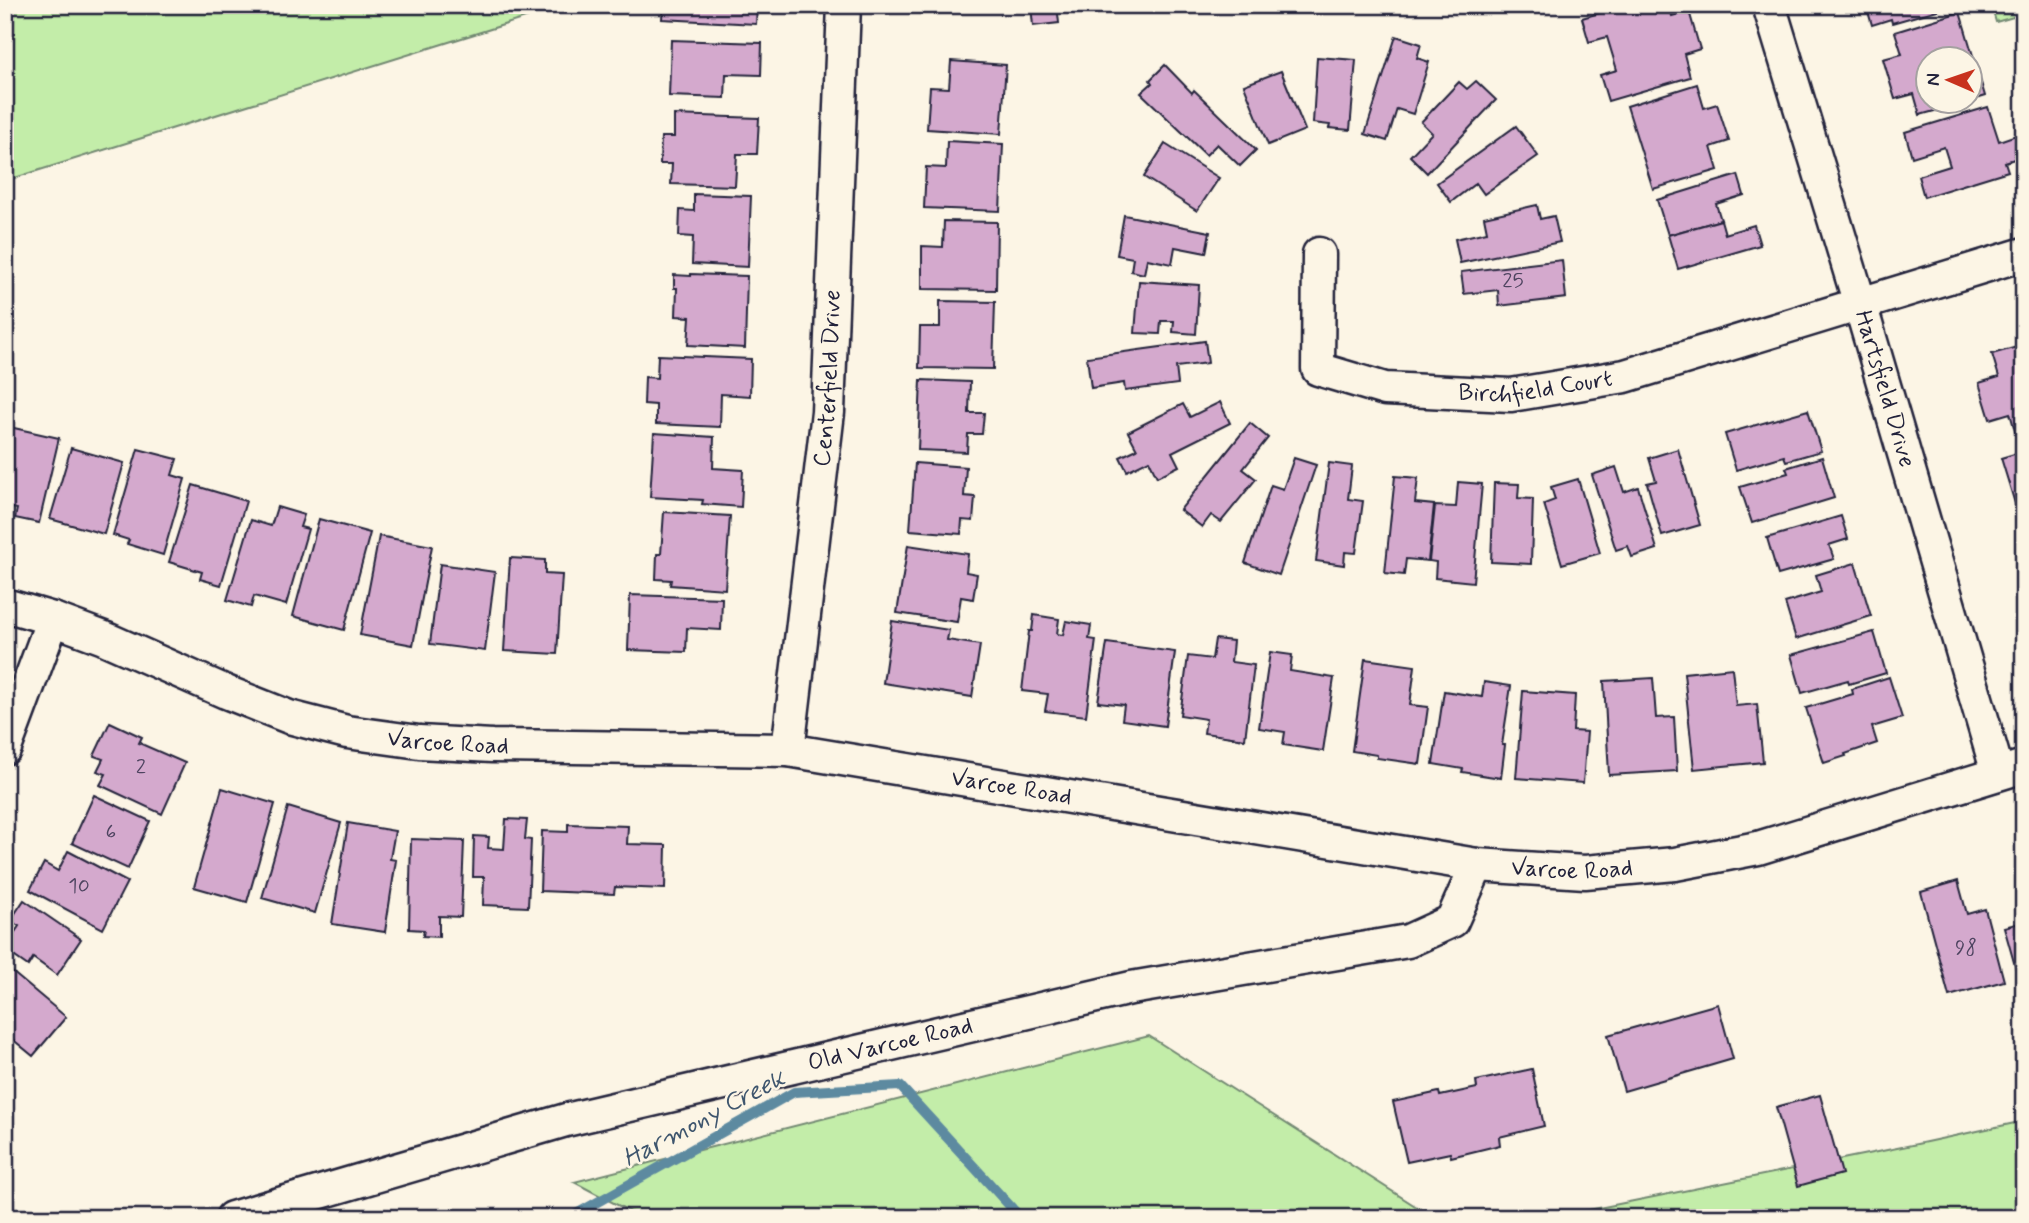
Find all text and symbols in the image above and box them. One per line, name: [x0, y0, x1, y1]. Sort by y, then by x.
north arrow: [1913, 46, 1983, 116]
text: N: [1921, 73, 1946, 86]
house number: 25: [1502, 267, 1524, 295]
street label: Centerfield Drive: [806, 289, 848, 469]
street label: Hartsfield Drive: [1847, 307, 1923, 471]
street label: Birchfield Court: [1458, 363, 1615, 411]
street label: Varcoe Road: [385, 722, 509, 762]
house number: 2: [136, 753, 146, 781]
street label: Varcoe Road: [949, 762, 1074, 813]
house number: 6: [106, 818, 116, 846]
street label: Varcoe Road: [1510, 852, 1634, 887]
house number: 10: [68, 872, 90, 900]
house number: 98: [1955, 934, 1977, 962]
street label: Old Varcoe Road: [805, 1010, 976, 1079]
water label: Harmony Creek: [617, 1061, 792, 1176]

